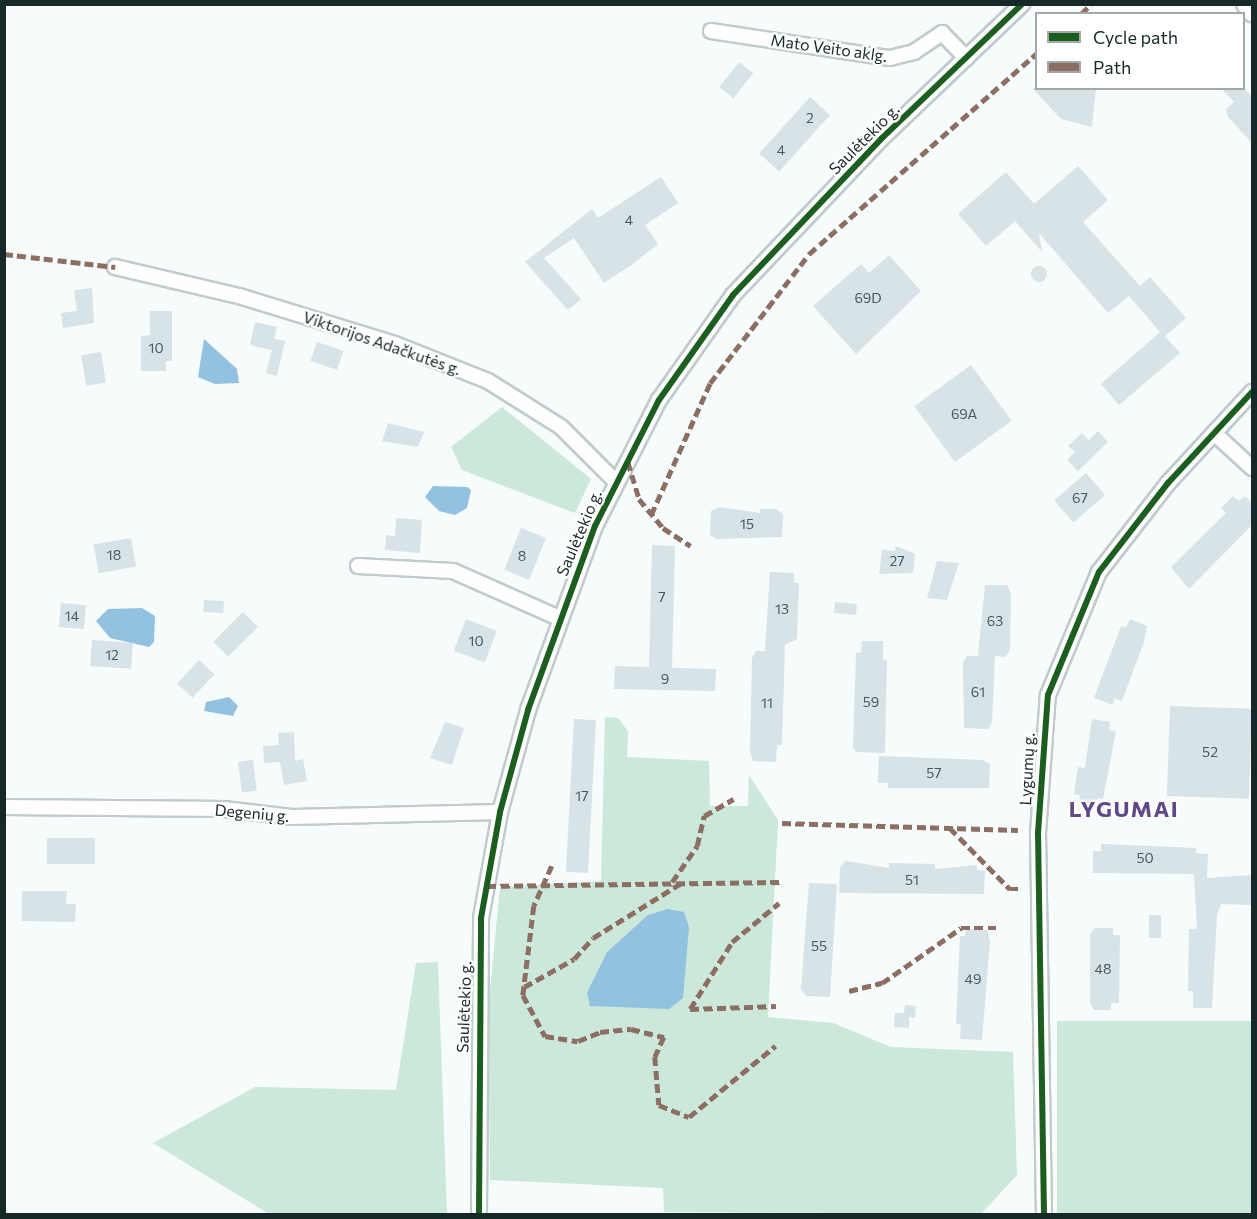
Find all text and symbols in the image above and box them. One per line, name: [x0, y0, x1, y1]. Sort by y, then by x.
legend: [1035, 12, 1245, 90]
text: Cycle path: [1093, 26, 1178, 48]
street label: Mato Veito aklg.: [769, 30, 889, 66]
text: Path: [1093, 56, 1131, 78]
street label: Saulėtekio g.: [825, 100, 903, 178]
house number: 2: [806, 110, 814, 126]
house number: 4: [777, 142, 785, 158]
house number: 4: [625, 212, 633, 228]
house number: 69D: [854, 290, 882, 306]
street label: Viktorijos Adačkutės g.: [301, 307, 463, 379]
house number: 10: [148, 340, 164, 356]
house number: 69A: [951, 406, 977, 422]
street label: Saulėtekio g.: [552, 487, 606, 579]
house number: 67: [1072, 490, 1088, 506]
house number: 15: [740, 516, 754, 532]
house number: 18: [107, 547, 121, 563]
house number: 8: [518, 548, 526, 564]
house number: 27: [889, 553, 905, 569]
house number: 7: [658, 589, 666, 605]
house number: 13: [775, 601, 789, 617]
house number: 14: [65, 608, 79, 624]
house number: 63: [987, 613, 1003, 629]
house number: 10: [468, 633, 484, 649]
house number: 12: [105, 647, 119, 663]
house number: 9: [661, 671, 669, 687]
house number: 61: [971, 684, 985, 700]
house number: 59: [863, 694, 879, 710]
house number: 11: [761, 695, 773, 711]
street label: Lygumų g.: [1016, 732, 1038, 806]
house number: 52: [1202, 744, 1218, 760]
house number: 57: [926, 765, 942, 781]
house number: 17: [575, 788, 589, 804]
district label: LYGUMAI: [1069, 796, 1179, 822]
street label: Degenių g.: [214, 800, 290, 826]
house number: 50: [1136, 850, 1154, 866]
house number: 51: [905, 872, 919, 888]
house number: 55: [811, 938, 827, 954]
street label: Saulėtekio g.: [453, 961, 475, 1053]
house number: 48: [1095, 961, 1111, 977]
house number: 49: [965, 971, 981, 987]

